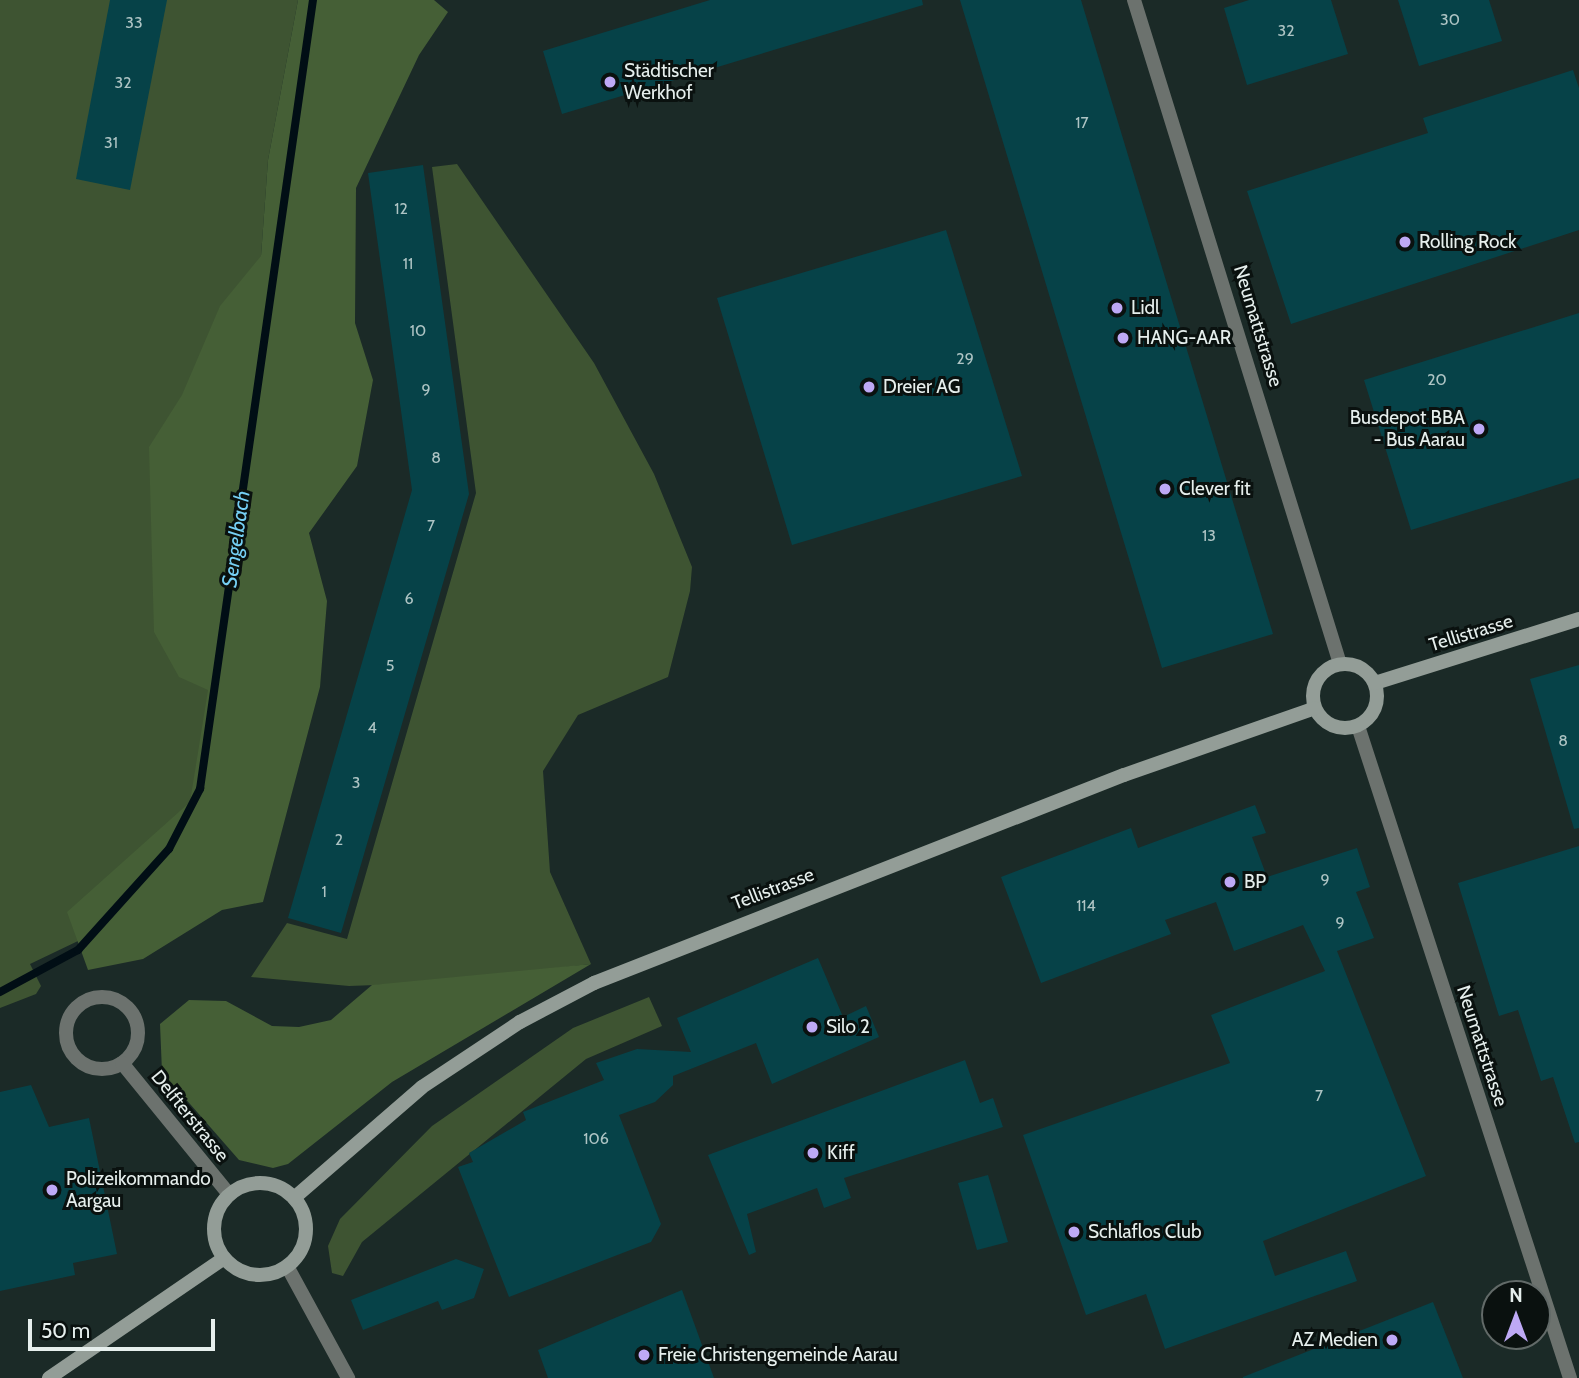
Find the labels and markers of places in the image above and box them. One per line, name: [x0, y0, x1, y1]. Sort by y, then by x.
place label: Städtischer Werkhof: [624, 60, 714, 104]
marker: Städtischer Werkhof: [602, 74, 618, 90]
place label: Rolling Rock: [1419, 231, 1517, 253]
marker: Rolling Rock: [1397, 234, 1413, 250]
place label: Lidl: [1131, 297, 1160, 319]
marker: Lidl: [1109, 300, 1125, 316]
place label: HANG-AAR: [1137, 327, 1231, 349]
marker: HANG-AAR: [1115, 330, 1131, 346]
place label: Dreier AG: [883, 376, 960, 398]
marker: Dreier AG: [861, 379, 877, 395]
place label: Busdepot BBA - Bus Aarau: [1350, 407, 1465, 451]
marker: Busdepot BBA - Bus Aarau: [1471, 421, 1487, 437]
place label: Clever fit: [1179, 478, 1251, 500]
marker: Clever fit: [1157, 481, 1173, 497]
place label: BP: [1244, 871, 1266, 893]
marker: BP: [1222, 874, 1238, 890]
place label: Silo 2: [826, 1016, 870, 1038]
marker: Silo 2: [804, 1019, 820, 1035]
place label: Kiff: [827, 1142, 855, 1164]
marker: Kiff: [805, 1145, 821, 1161]
place label: Polizeikommando Aargau: [66, 1168, 211, 1212]
marker: Polizeikommando Aargau: [44, 1182, 60, 1198]
place label: Schlaflos Club: [1088, 1221, 1201, 1243]
marker: Schlaflos Club: [1066, 1224, 1082, 1240]
place label: AZ Medien: [1292, 1329, 1378, 1351]
marker: AZ Medien: [1384, 1332, 1400, 1348]
place label: Freie Christengemeinde Aarau: [658, 1344, 898, 1366]
marker: Freie Christengemeinde Aarau: [636, 1347, 652, 1363]

